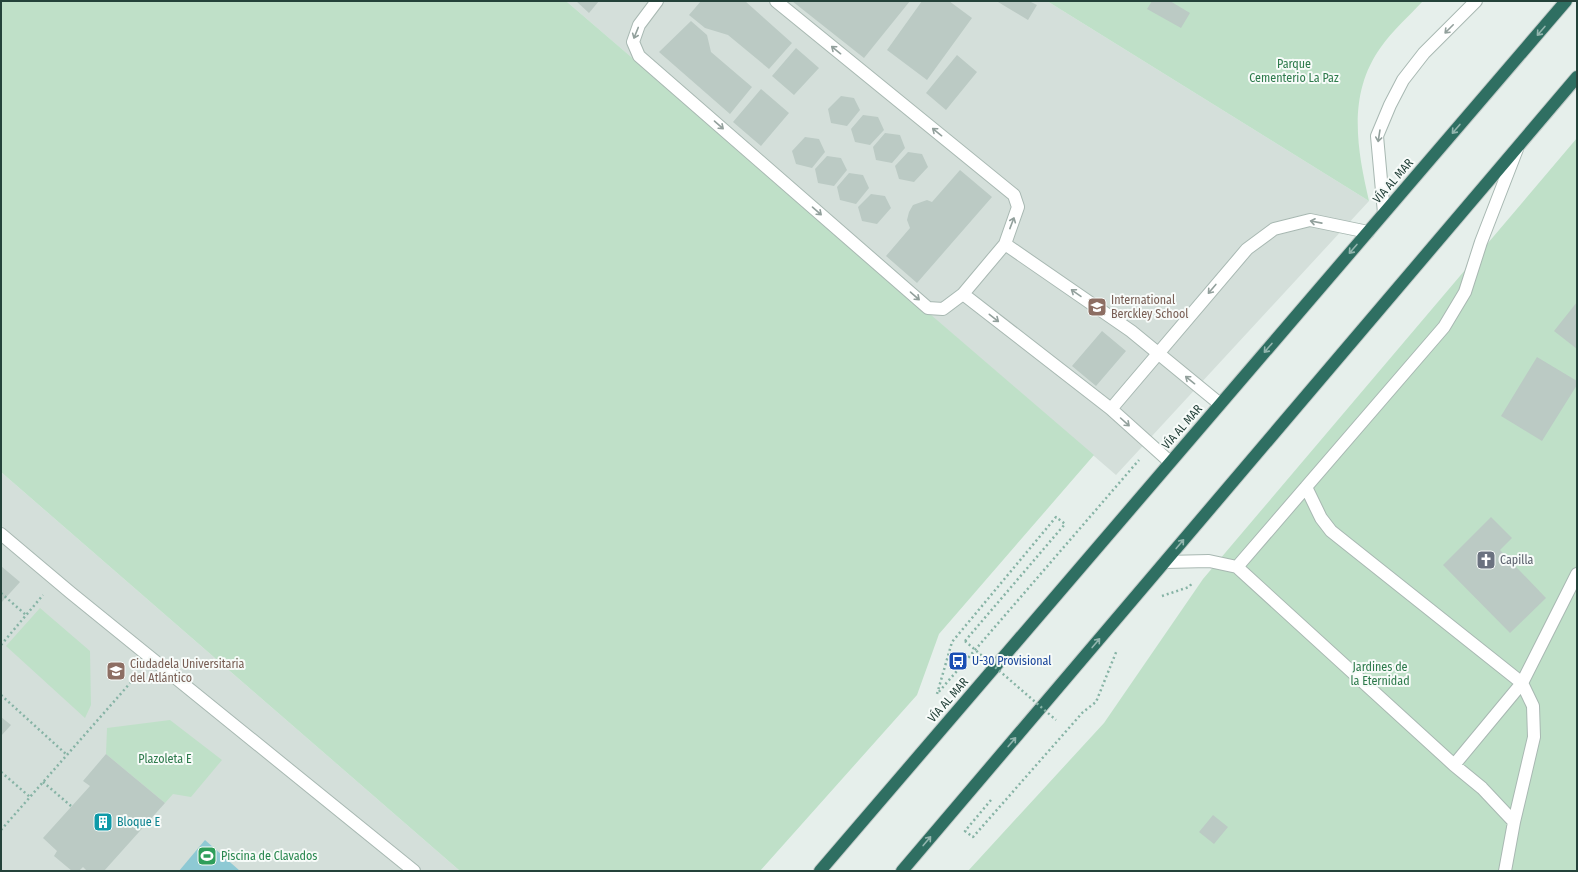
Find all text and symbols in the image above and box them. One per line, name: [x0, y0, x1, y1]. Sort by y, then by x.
one-way arrow: [1444, 24, 1453, 34]
one-way arrow: [1536, 25, 1545, 36]
one-way arrow: [632, 27, 640, 39]
one-way arrow: [830, 46, 841, 54]
park label: Parque Cementerio La Paz: [1249, 57, 1339, 85]
one-way arrow: [713, 121, 724, 130]
one-way arrow: [1452, 124, 1461, 134]
one-way arrow: [931, 128, 942, 136]
one-way arrow: [1375, 129, 1383, 142]
street label: VÍA AL MAR: [1369, 155, 1416, 206]
one-way arrow: [811, 206, 822, 215]
one-way arrow: [1009, 218, 1017, 230]
one-way arrow: [1310, 218, 1323, 226]
one-way arrow: [1349, 244, 1358, 255]
one-way arrow: [1208, 284, 1217, 295]
one-way arrow: [1071, 289, 1082, 297]
one-way arrow: [909, 292, 920, 301]
place label: International Berckley School: [1111, 293, 1188, 321]
school or university icon: International Berckley School: [1086, 296, 1108, 318]
one-way arrow: [988, 314, 999, 323]
one-way arrow: [1264, 343, 1273, 353]
one-way arrow: [1184, 376, 1195, 384]
street label: VÍA AL MAR: [1158, 401, 1205, 452]
one-way arrow: [1120, 417, 1130, 426]
one-way arrow: [1175, 539, 1184, 550]
church icon: Capilla: [1475, 549, 1497, 571]
place label: Capilla: [1500, 553, 1534, 567]
one-way arrow: [1091, 638, 1100, 649]
bus stop icon: U-30 Provisional: [947, 650, 969, 672]
place label: U-30 Provisional: [972, 654, 1051, 668]
place label: Ciudadela Universitaria del Atlántico: [130, 657, 245, 685]
school or university icon: Ciudadela Universitaria del Atlántico: [105, 660, 127, 682]
park label: Jardines de la Eternidad: [1350, 660, 1410, 688]
street label: VÍA AL MAR: [924, 674, 971, 725]
one-way arrow: [1007, 737, 1016, 748]
park label: Plazoleta E: [138, 752, 192, 766]
building icon: Bloque E: [92, 811, 114, 833]
place label: Bloque E: [117, 815, 160, 829]
one-way arrow: [923, 836, 932, 847]
sports icon: Piscina de Clavados: [196, 845, 218, 867]
place label: Piscina de Clavados: [221, 849, 318, 863]

